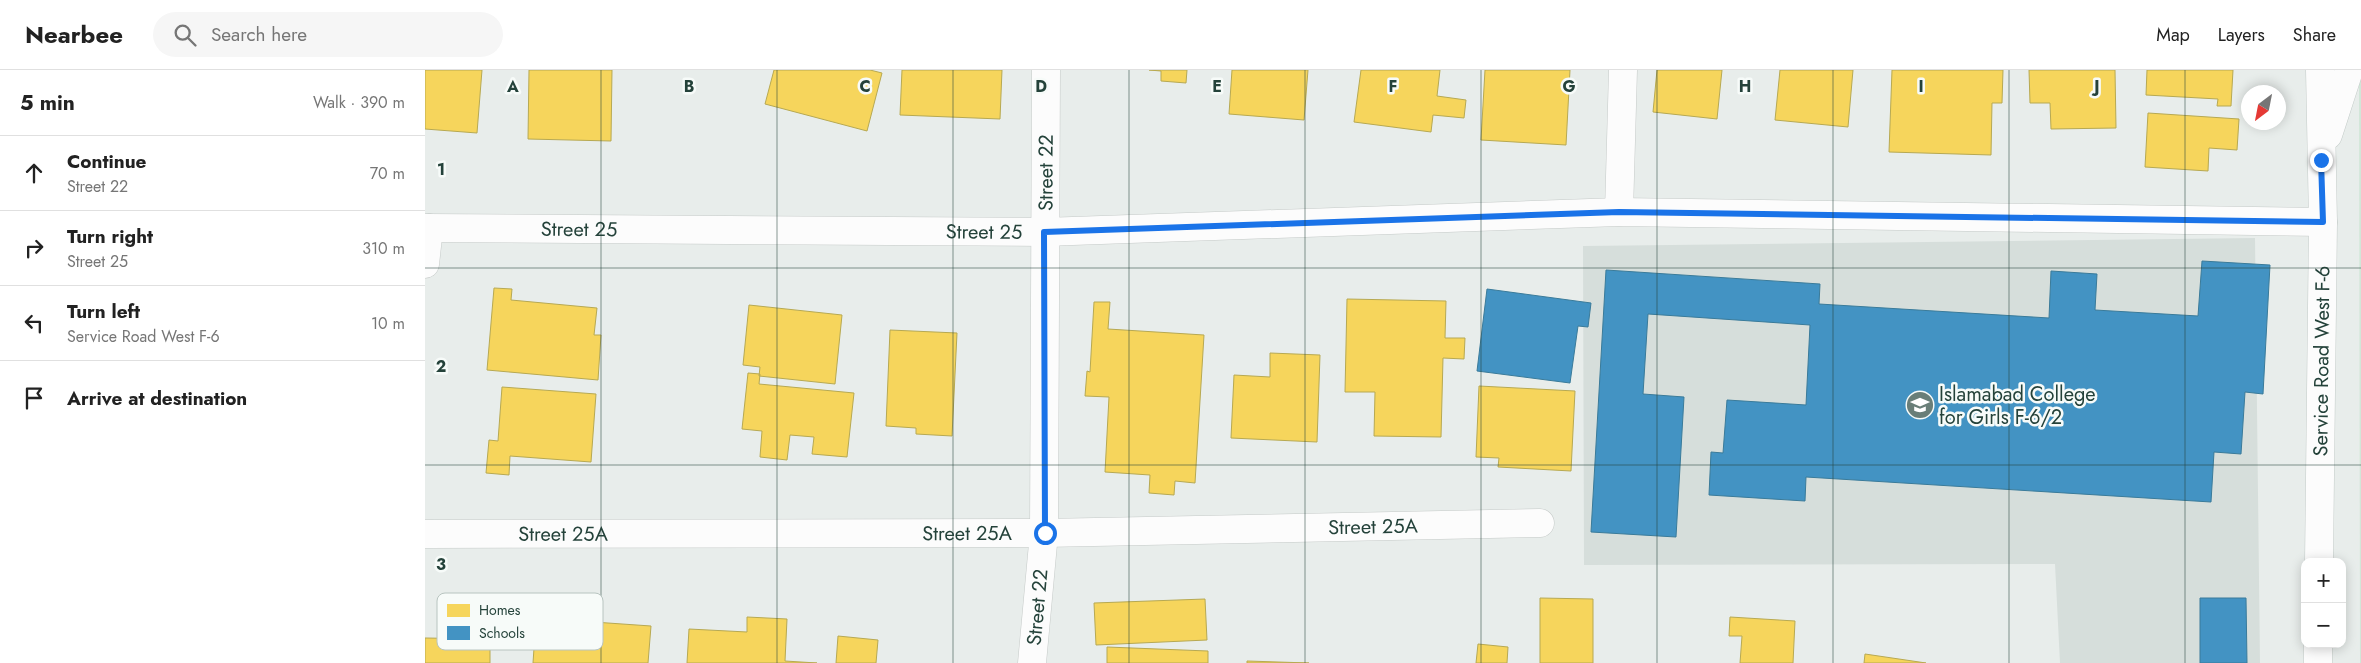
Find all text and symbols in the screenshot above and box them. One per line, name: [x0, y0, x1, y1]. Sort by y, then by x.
search box: [153, 12, 503, 57]
text: Nearbee: [25, 17, 123, 52]
icon: search: [171, 21, 199, 49]
text: Search here: [211, 21, 307, 48]
text: Map: [2156, 22, 2190, 48]
text: Layers: [2218, 22, 2265, 48]
text: Share: [2293, 22, 2336, 48]
text: A: [506, 75, 519, 98]
text: B: [684, 75, 694, 98]
text: C: [859, 75, 871, 98]
text: D: [1035, 75, 1047, 98]
text: E: [1212, 75, 1222, 98]
text: F: [1389, 75, 1397, 98]
text: G: [1562, 75, 1576, 98]
text: H: [1739, 75, 1751, 98]
text: I: [1918, 75, 1924, 98]
text: J: [2091, 75, 2100, 98]
north arrow: [2241, 85, 2286, 130]
text: 5 min: [20, 88, 75, 118]
text: Walk · 390 m: [313, 91, 405, 114]
street label: Street 22: [1031, 134, 1060, 211]
text: Continue: [67, 148, 146, 175]
route end: [2310, 149, 2333, 172]
text: 1: [437, 158, 445, 181]
icon: ahead: [20, 159, 48, 187]
text: 70 m: [370, 162, 405, 185]
text: Street 22: [67, 175, 128, 198]
street label: Street 25: [541, 214, 617, 244]
street label: Street 25: [946, 217, 1022, 246]
text: Turn right: [67, 223, 153, 250]
icon: right: [20, 234, 48, 262]
text: 310 m: [362, 237, 405, 260]
text: Street 25: [67, 250, 128, 273]
street label: Service Road West F-6: [2306, 265, 2337, 457]
text: Turn left: [67, 298, 140, 325]
icon: left: [20, 309, 48, 337]
text: 10 m: [371, 312, 405, 335]
text: Service Road West F-6: [67, 325, 220, 348]
text: 2: [436, 355, 446, 378]
place label: Islamabad College for Girls F-6/2: [1939, 380, 2096, 432]
icon: arrive: [20, 384, 48, 412]
text: Arrive at destination: [67, 385, 247, 412]
school or university icon: Islamabad College for Girls F-6/2: [1905, 390, 1935, 420]
street label: Street 25A: [1328, 511, 1419, 542]
street label: Street 25A: [518, 519, 609, 548]
street label: Street 25A: [922, 519, 1013, 548]
route start: [1034, 522, 1057, 545]
text: 3: [436, 553, 446, 576]
map controls: [2301, 558, 2346, 648]
button: +: [2301, 558, 2346, 603]
street label: Street 22: [1019, 568, 1055, 647]
legend: [437, 593, 603, 650]
text: Homes: [479, 600, 521, 620]
button: −: [2301, 603, 2346, 648]
text: Schools: [479, 623, 525, 643]

